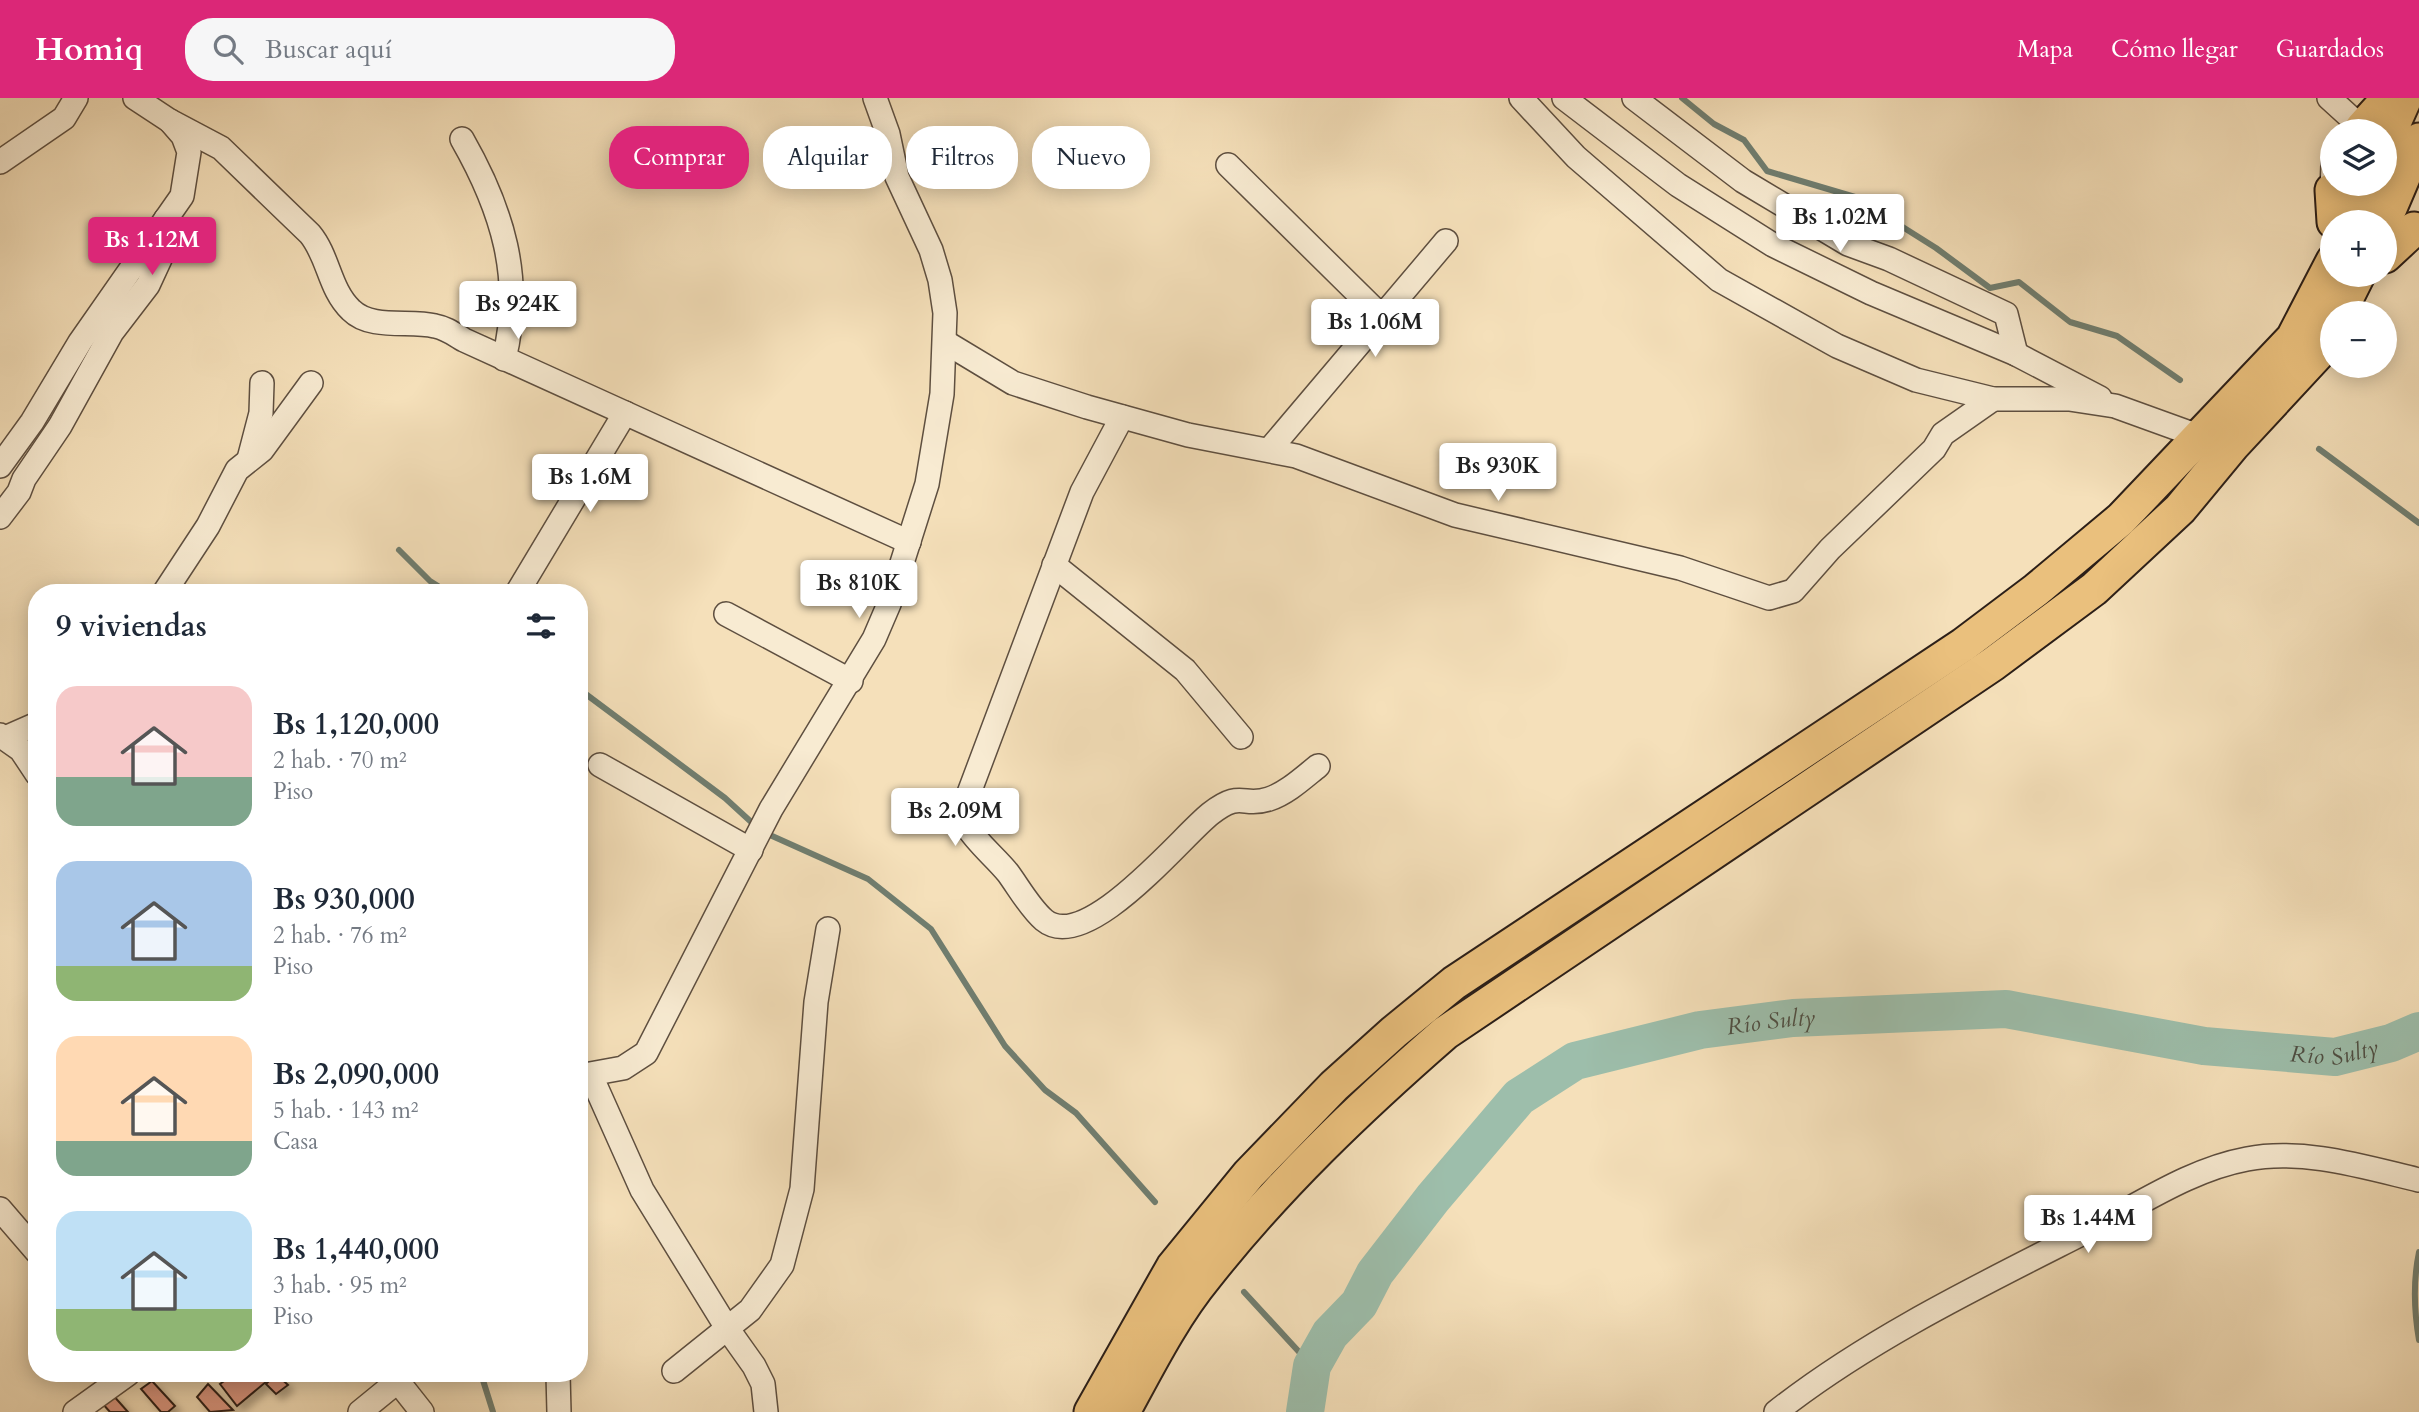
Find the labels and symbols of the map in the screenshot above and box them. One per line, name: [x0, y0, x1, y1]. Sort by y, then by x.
pin: Bs 1.02M: [1768, 194, 1912, 254]
pin: Bs 1.12M: [80, 218, 224, 277]
pin: Bs 924K: [453, 282, 583, 341]
pin: Bs 1.06M: [1303, 300, 1447, 359]
pin: Bs 930K: [1433, 444, 1563, 503]
pin: Bs 1.6M: [525, 454, 655, 514]
pin: Bs 810K: [794, 560, 924, 620]
pin: Bs 2.09M: [883, 788, 1027, 848]
water label: Río Sulty: [1725, 1002, 1816, 1042]
water label: Río Sulty: [2289, 1031, 2381, 1073]
pin: Bs 1.44M: [2016, 1196, 2160, 1255]

